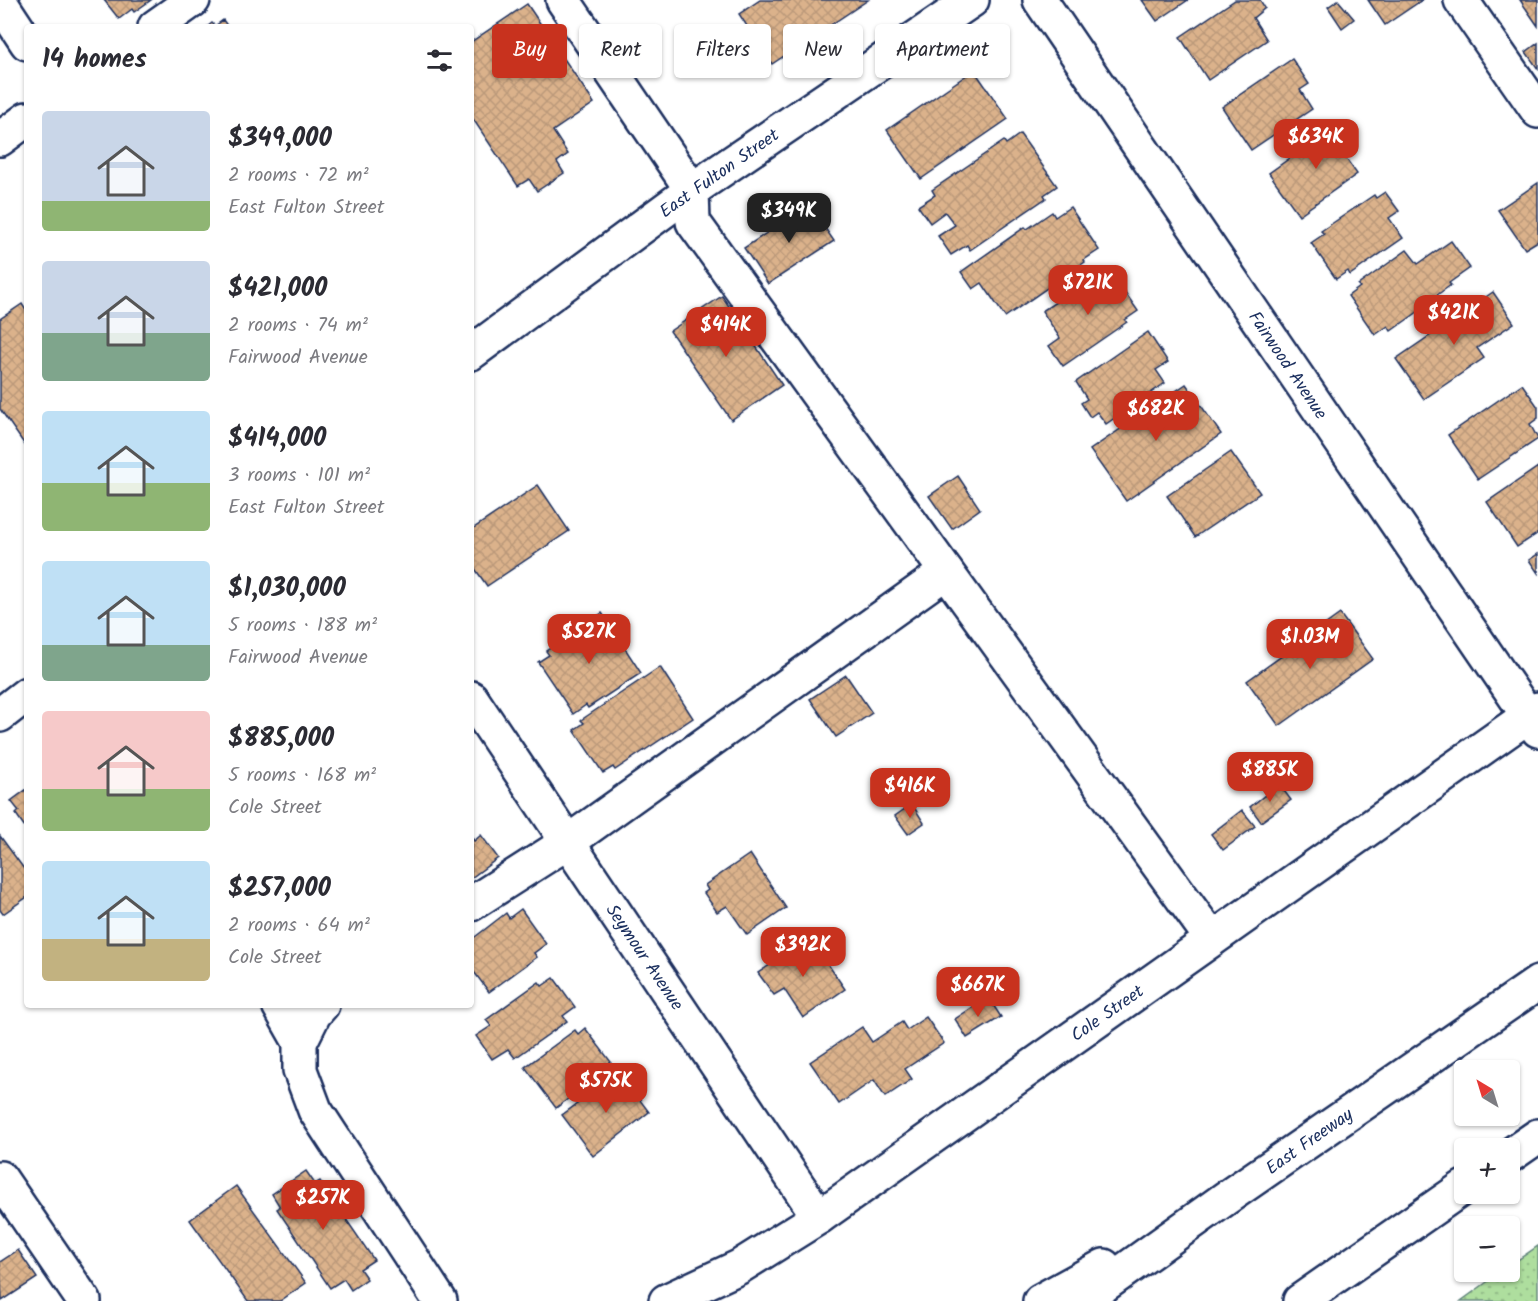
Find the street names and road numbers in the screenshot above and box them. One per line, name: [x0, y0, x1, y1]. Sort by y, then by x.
street label: East Fulton Street: [654, 121, 787, 227]
street label: Fairwood Avenue: [1240, 306, 1334, 426]
street label: Seymour Avenue: [597, 899, 690, 1017]
street label: Cole Street: [1065, 978, 1152, 1050]
street label: East Freeway: [1260, 1101, 1360, 1183]

